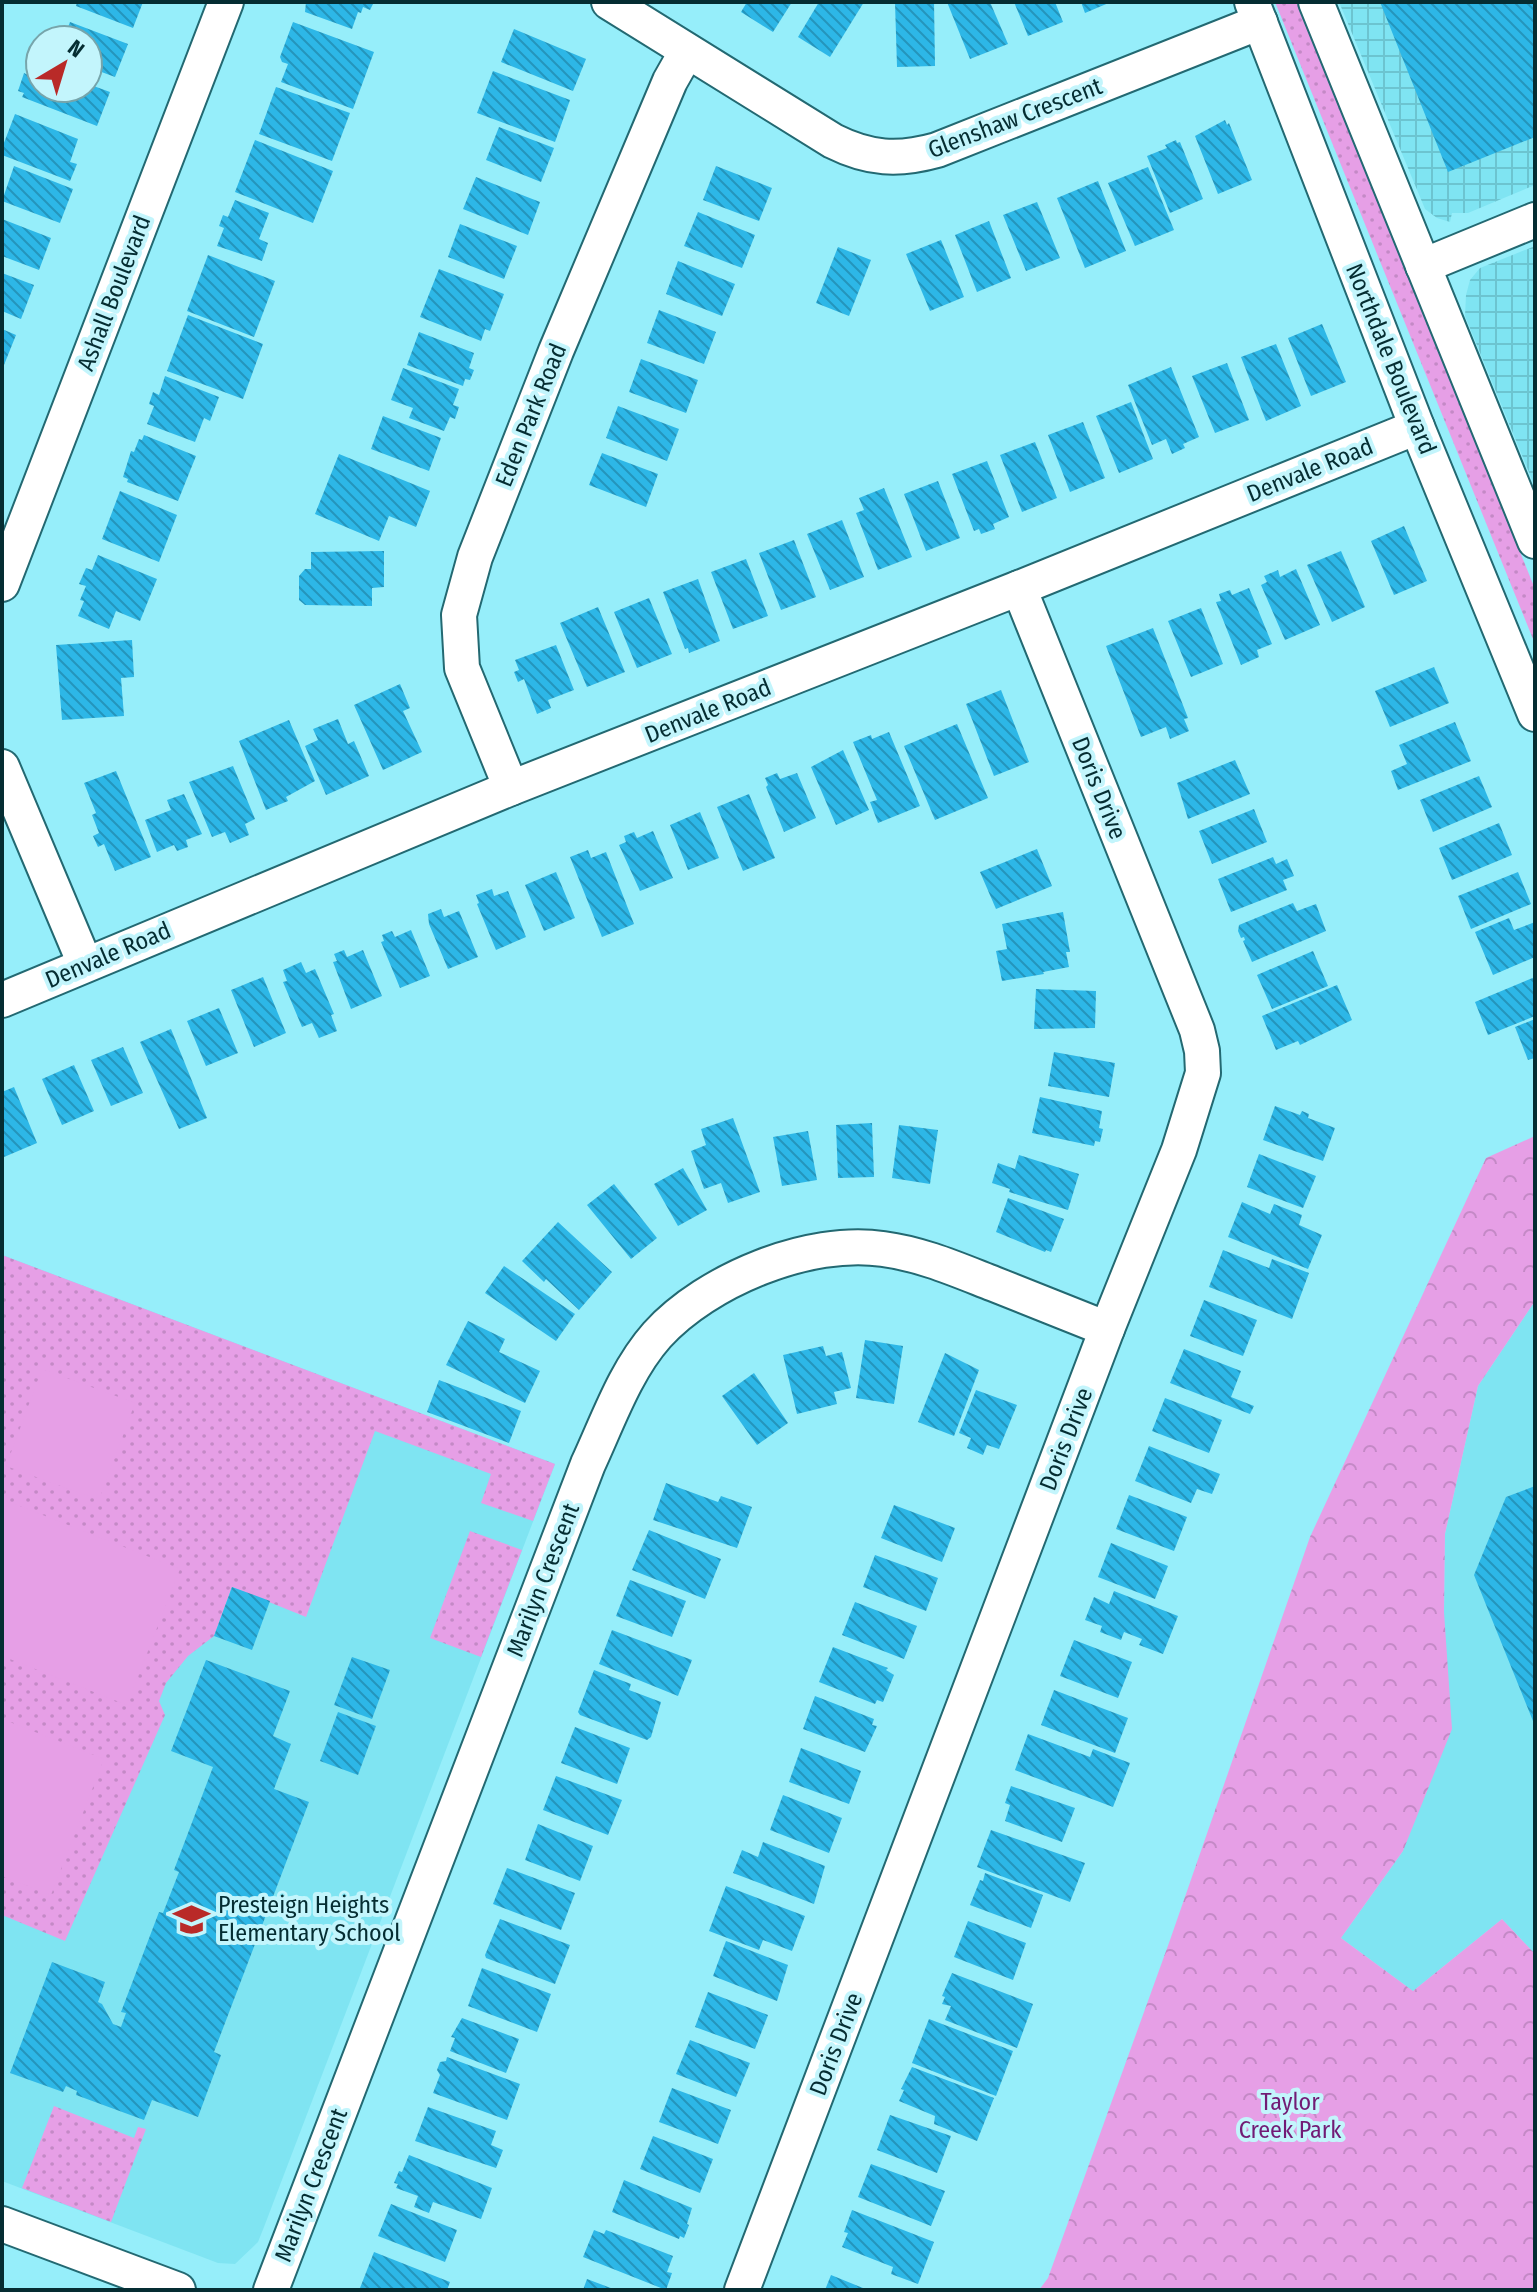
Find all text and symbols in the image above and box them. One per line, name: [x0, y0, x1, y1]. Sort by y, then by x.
north arrow: [24, 24, 104, 104]
text: N: [62, 34, 90, 63]
street label: Glenshaw Crescent: [924, 72, 1106, 164]
street label: Ashall Boulevard: [71, 211, 157, 375]
street label: Northdale Boulevard: [1340, 260, 1442, 458]
street label: Eden Park Road: [490, 339, 572, 491]
street label: Denvale Road: [1243, 432, 1377, 508]
street label: Denvale Road: [641, 673, 775, 749]
street label: Doris Drive: [1066, 733, 1132, 843]
street label: Denvale Road: [41, 916, 175, 994]
street label: Doris Drive: [1034, 1384, 1098, 1494]
street label: Marilyn Crescent: [501, 1499, 585, 1661]
place label: Presteign Heights Elementary School: [218, 1891, 401, 1947]
school or university icon: Presteign Heights Elementary School: [173, 1900, 211, 1938]
street label: Doris Drive: [804, 1989, 868, 2099]
park label: Taylor Creek Park: [1239, 2088, 1342, 2144]
street label: Marilyn Crescent: [269, 2104, 353, 2266]

